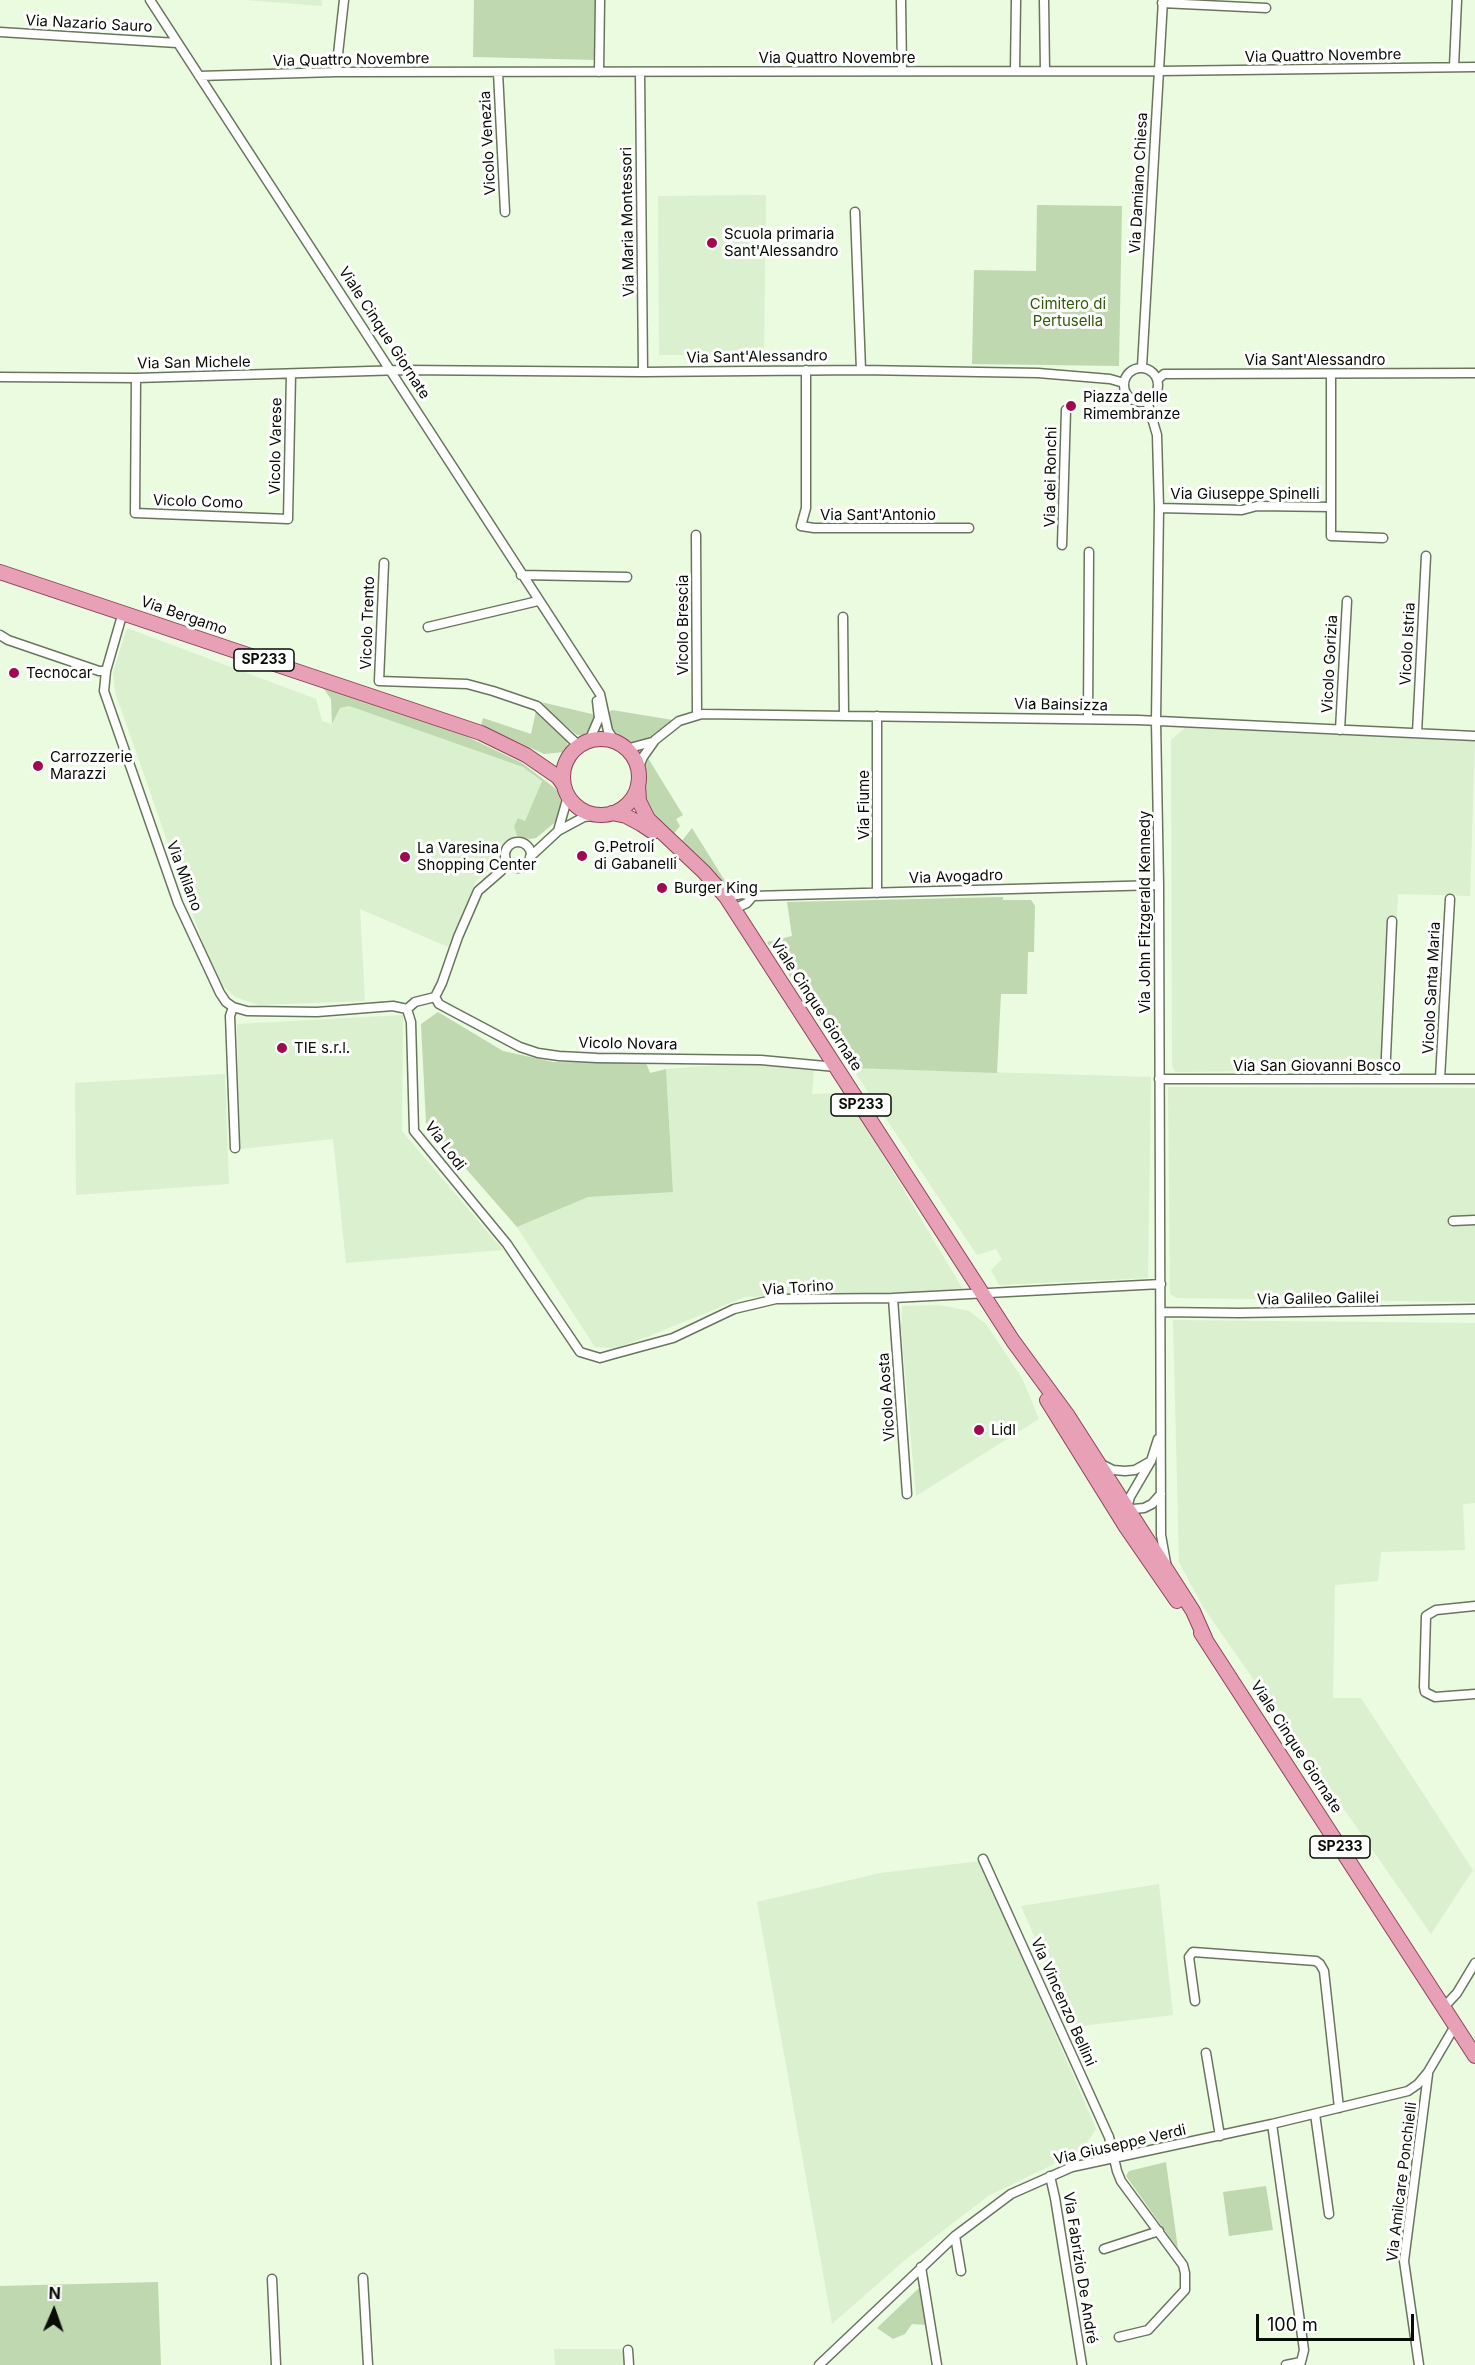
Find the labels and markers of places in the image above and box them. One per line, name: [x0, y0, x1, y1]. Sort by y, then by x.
place label: Scuola primaria Sant'Alessandro: [724, 225, 839, 260]
marker: Scuola primaria Sant'Alessandro: [705, 236, 719, 250]
place label: Piazza delle Rimembranze: [1083, 388, 1180, 423]
marker: Piazza delle Rimembranze: [1064, 399, 1078, 413]
place label: Tecnocar: [26, 664, 92, 682]
marker: Tecnocar: [7, 666, 21, 680]
place label: Carrozzerie Marazzi: [50, 748, 133, 783]
marker: Carrozzerie Marazzi: [31, 759, 45, 773]
place label: G.Petroli di Gabanelli: [594, 838, 677, 873]
place label: La Varesina Shopping Center: [417, 839, 536, 874]
marker: G.Petroli di Gabanelli: [575, 849, 589, 863]
marker: La Varesina Shopping Center: [398, 850, 412, 864]
place label: Burger King: [674, 879, 758, 897]
marker: Burger King: [655, 881, 669, 895]
place label: TIE s.r.l.: [294, 1039, 350, 1057]
marker: TIE s.r.l.: [275, 1041, 289, 1055]
place label: Lidl: [991, 1421, 1016, 1439]
marker: Lidl: [972, 1423, 986, 1437]

